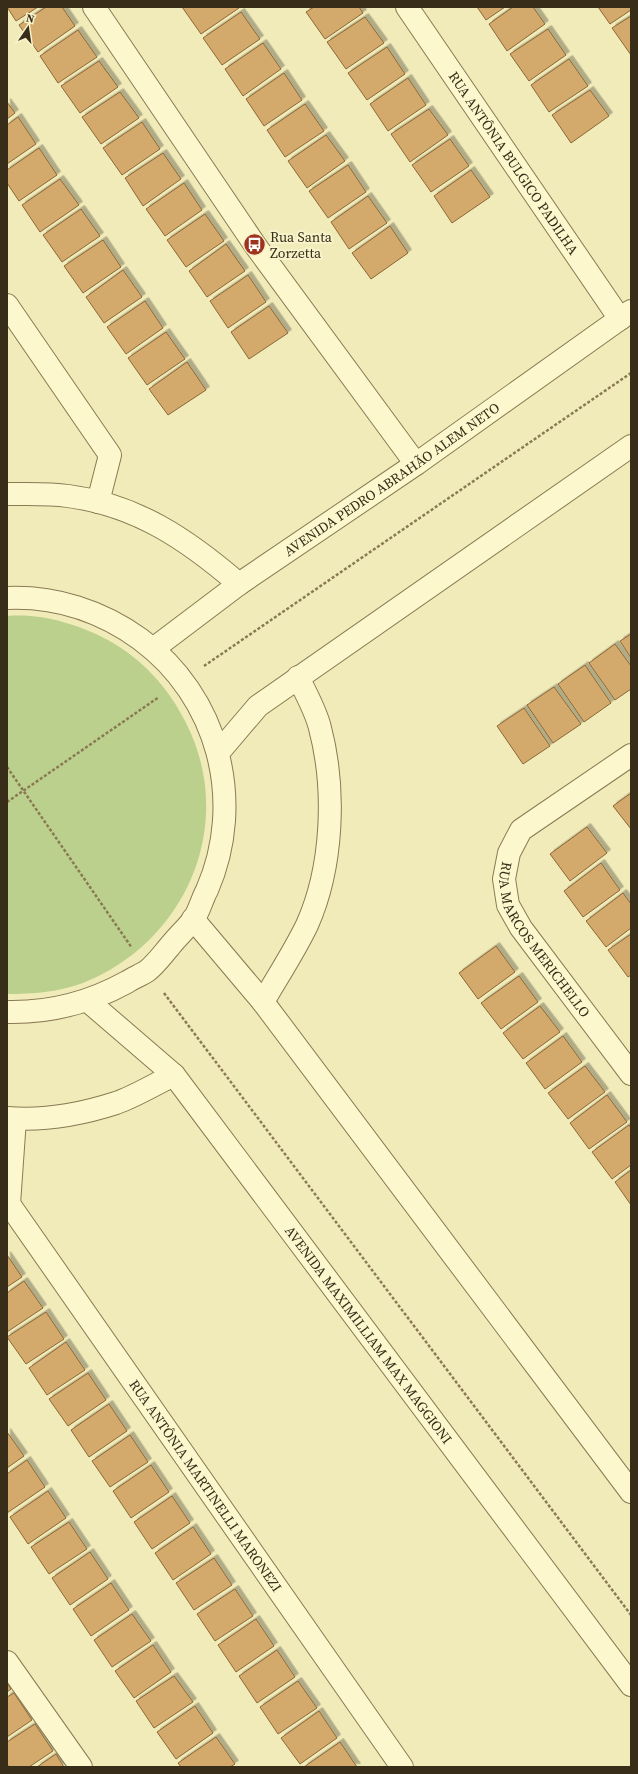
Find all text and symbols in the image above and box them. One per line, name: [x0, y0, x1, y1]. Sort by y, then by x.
north arrow: [8, 8, 48, 48]
text: N: [25, 11, 36, 27]
street label: RUA ANTÔNIA BULGICO PADILHA: [444, 67, 584, 259]
place label: Rua Santa Zorzetta: [270, 227, 333, 263]
bus stop icon: Rua Santa Zorzetta: [242, 232, 268, 258]
street label: AVENIDA PEDRO ABRAHÃO ALEM NETO: [280, 398, 504, 561]
street label: RUA MARCOS MERICHELLO: [494, 860, 595, 1022]
street label: AVENIDA MAXIMILLIAM MAX MAGGIONI: [280, 1222, 457, 1448]
street label: RUA ANTÔNIA MARTINELLI MARONEZI: [124, 1375, 287, 1596]

